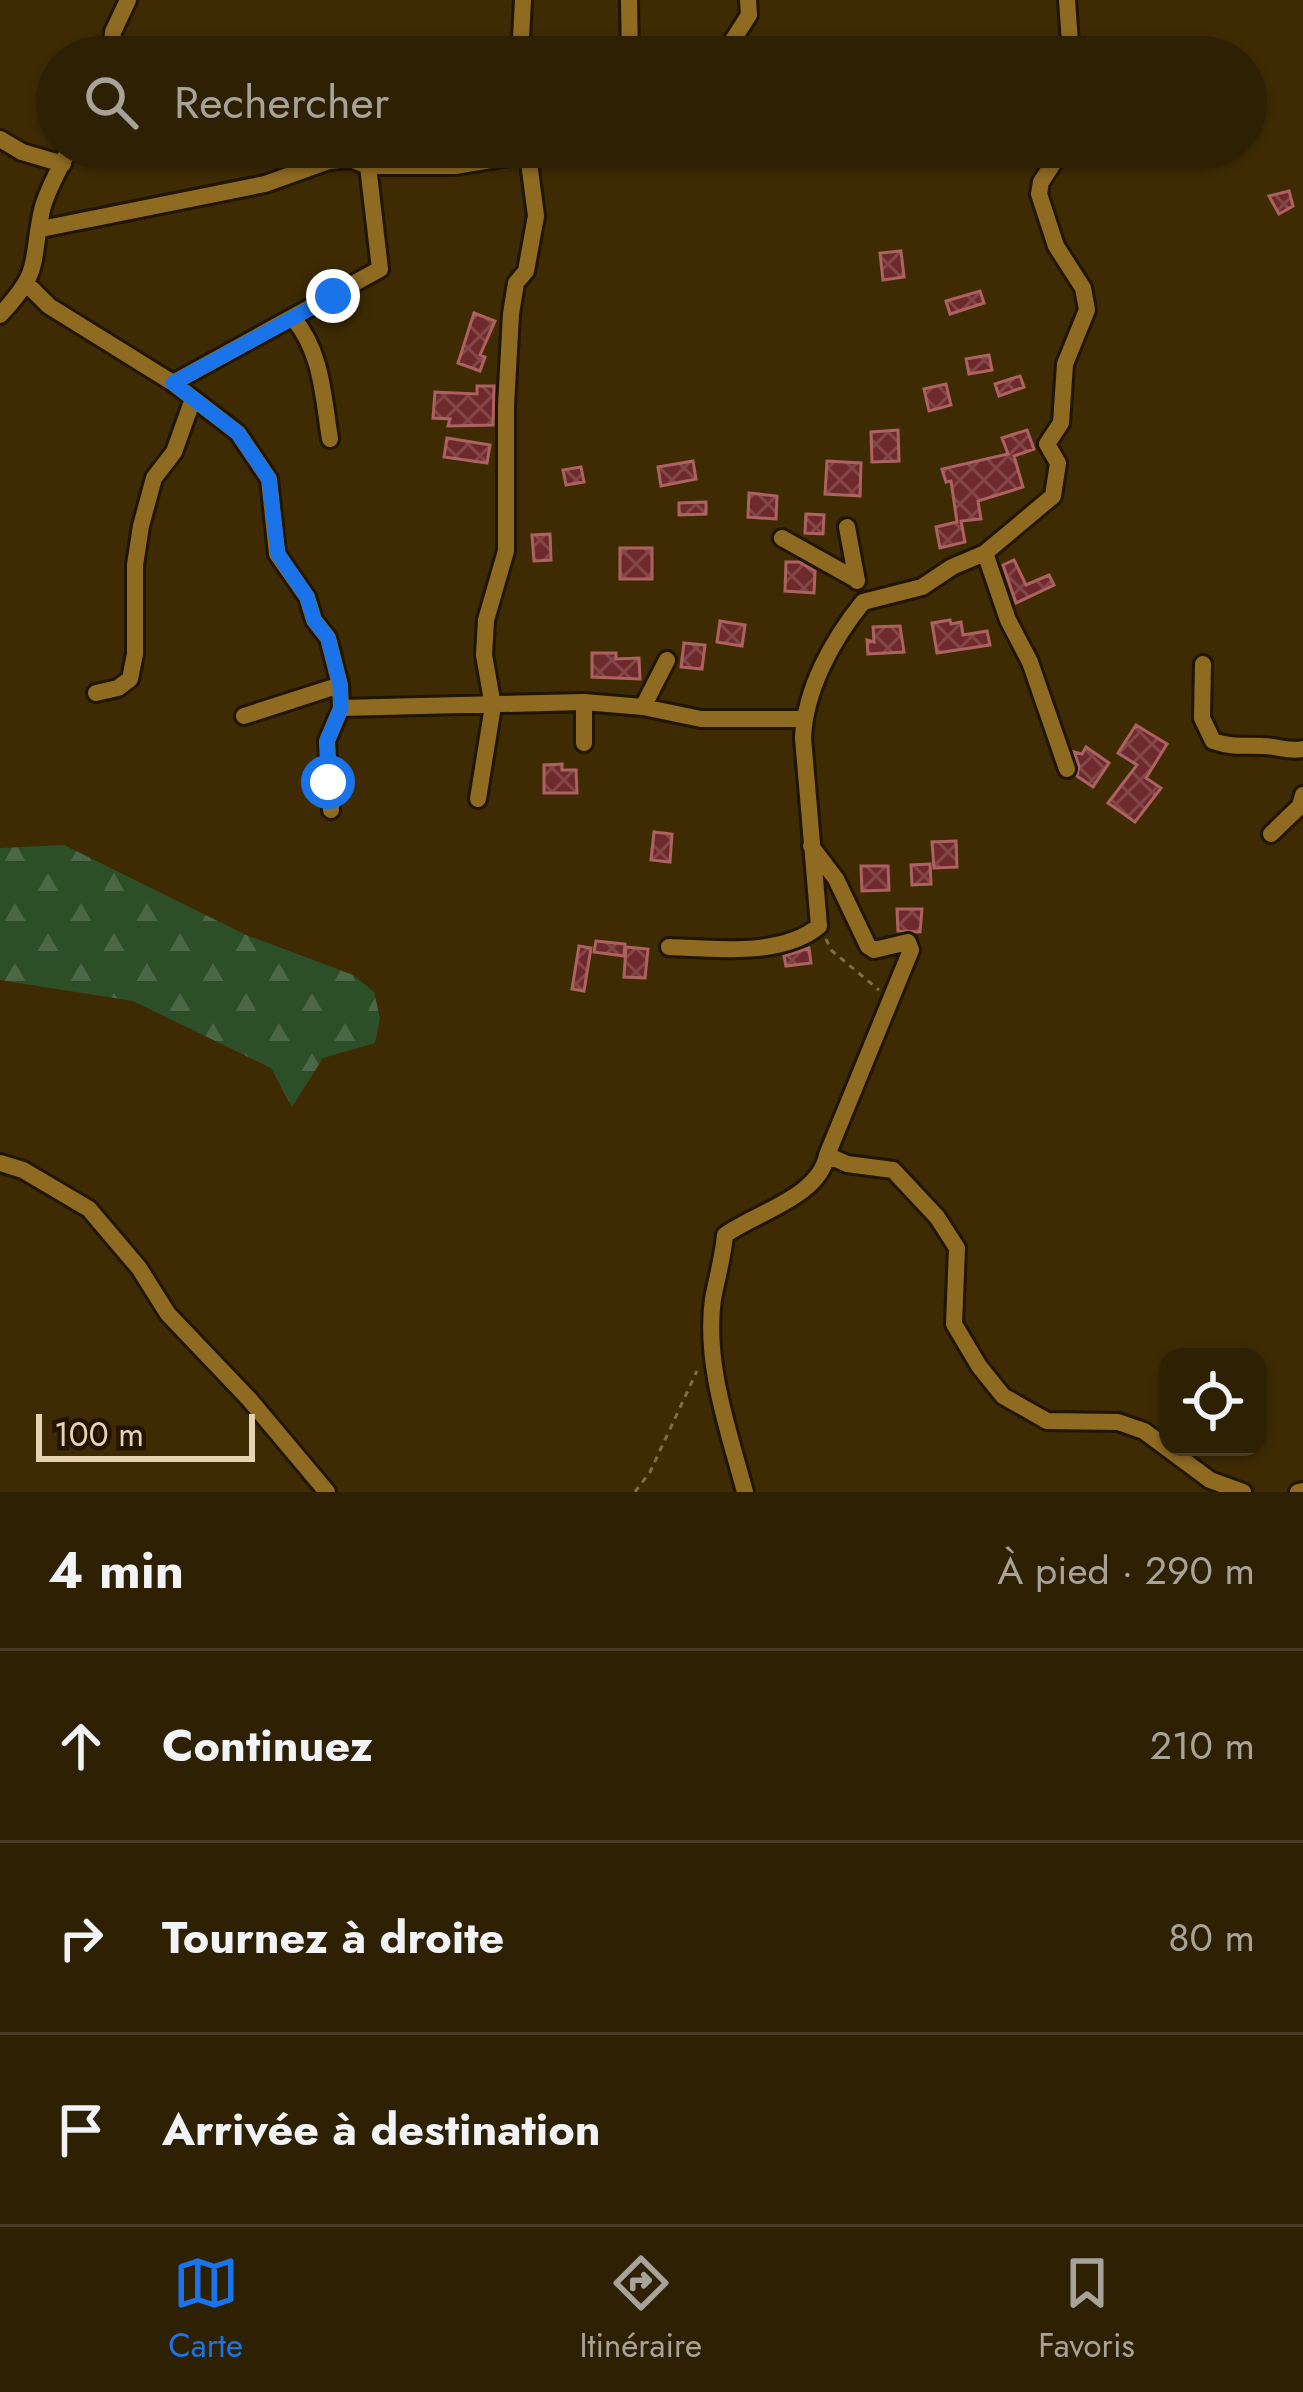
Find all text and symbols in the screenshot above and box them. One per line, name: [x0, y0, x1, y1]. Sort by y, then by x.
search box: [36, 36, 1267, 168]
icon: search: [78, 69, 144, 135]
text: Rechercher: [174, 70, 389, 135]
route end: [306, 269, 360, 323]
route start: [301, 755, 355, 809]
map controls: [1159, 1348, 1267, 1456]
button: locate: [1159, 1348, 1267, 1456]
scale bar: [36, 1408, 255, 1461]
text: 100 m: [54, 1411, 144, 1458]
text: 4 min: [48, 1533, 184, 1607]
text: À pied · 290 m: [998, 1542, 1255, 1599]
icon: ahead: [48, 1713, 114, 1779]
text: Continuez: [162, 1713, 373, 1778]
text: 210 m: [1150, 1717, 1255, 1774]
icon: right: [48, 1905, 114, 1971]
text: Tournez à droite: [162, 1905, 504, 1970]
text: 80 m: [1168, 1909, 1255, 1966]
icon: arrive: [48, 2097, 114, 2163]
text: Arrivée à destination: [162, 2097, 601, 2162]
tab: Carte: [168, 2250, 243, 2369]
tab: Itinéraire: [579, 2250, 702, 2369]
tab: Favoris: [1038, 2250, 1135, 2369]

